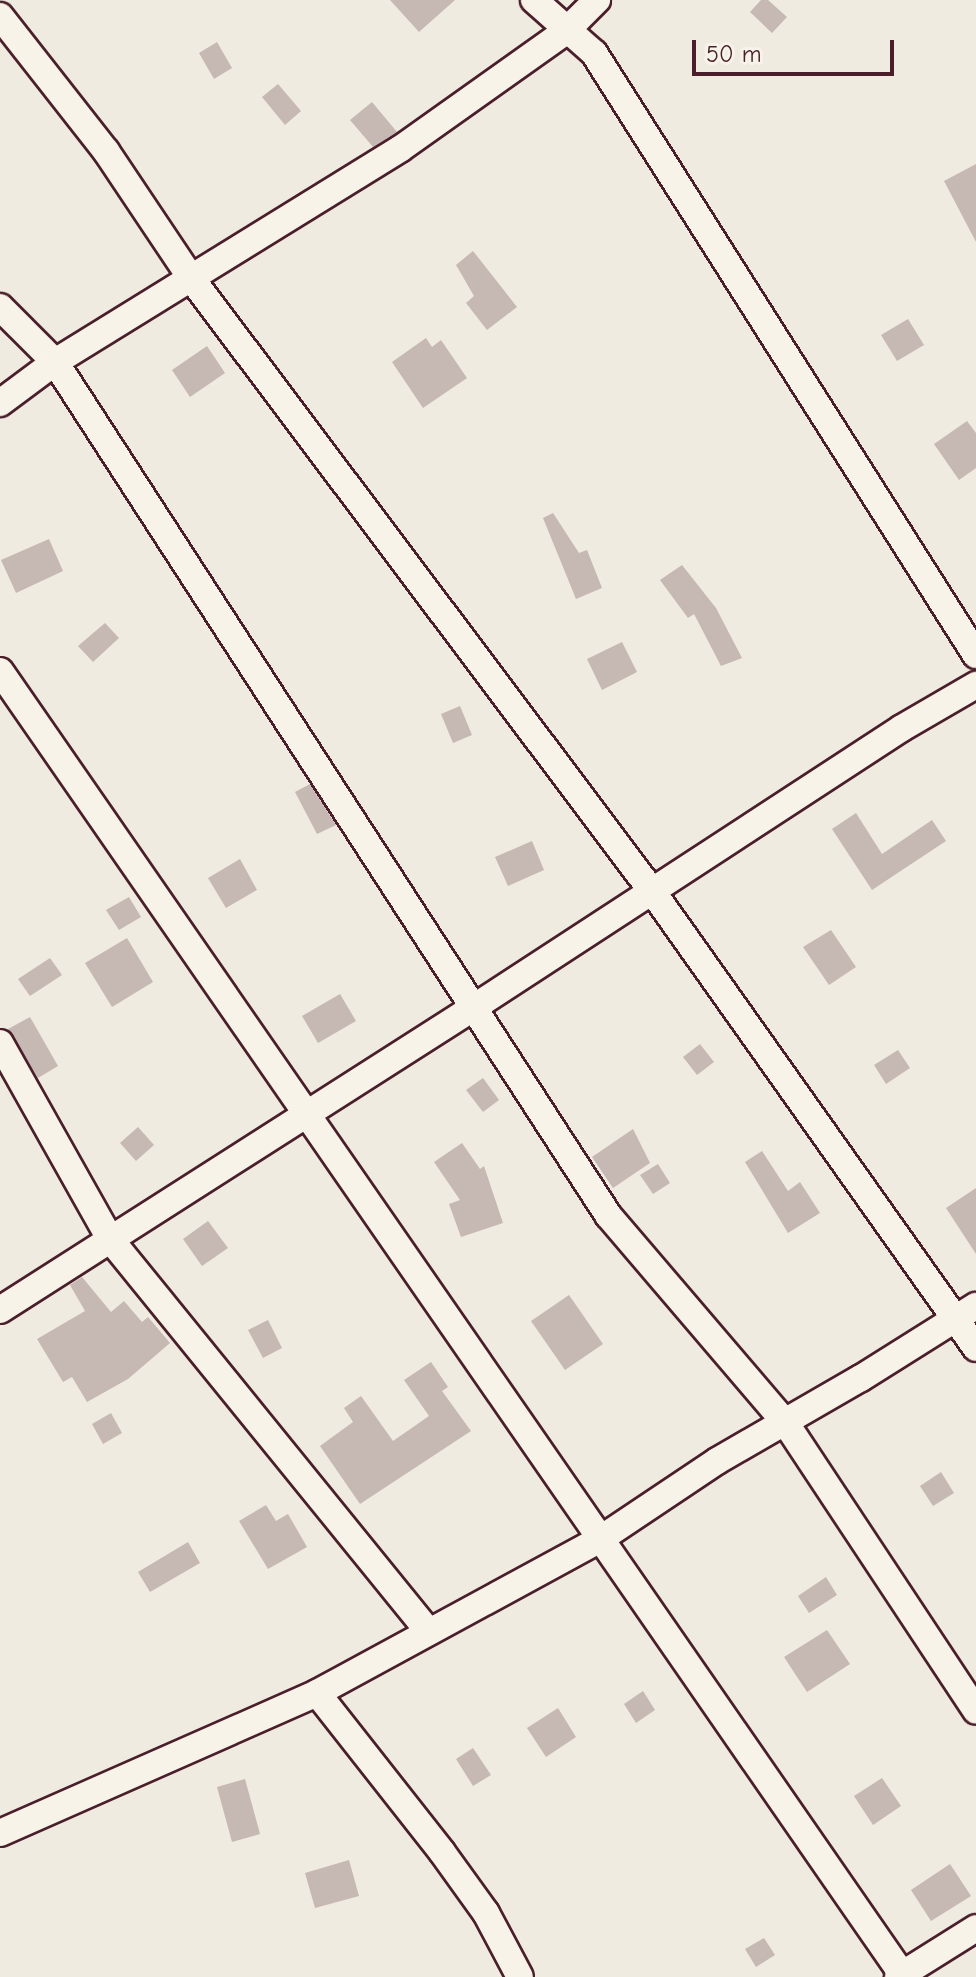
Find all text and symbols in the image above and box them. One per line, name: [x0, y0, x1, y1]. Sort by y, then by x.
scale bar: [696, 24, 898, 74]
text: 50 m: [706, 40, 762, 68]

